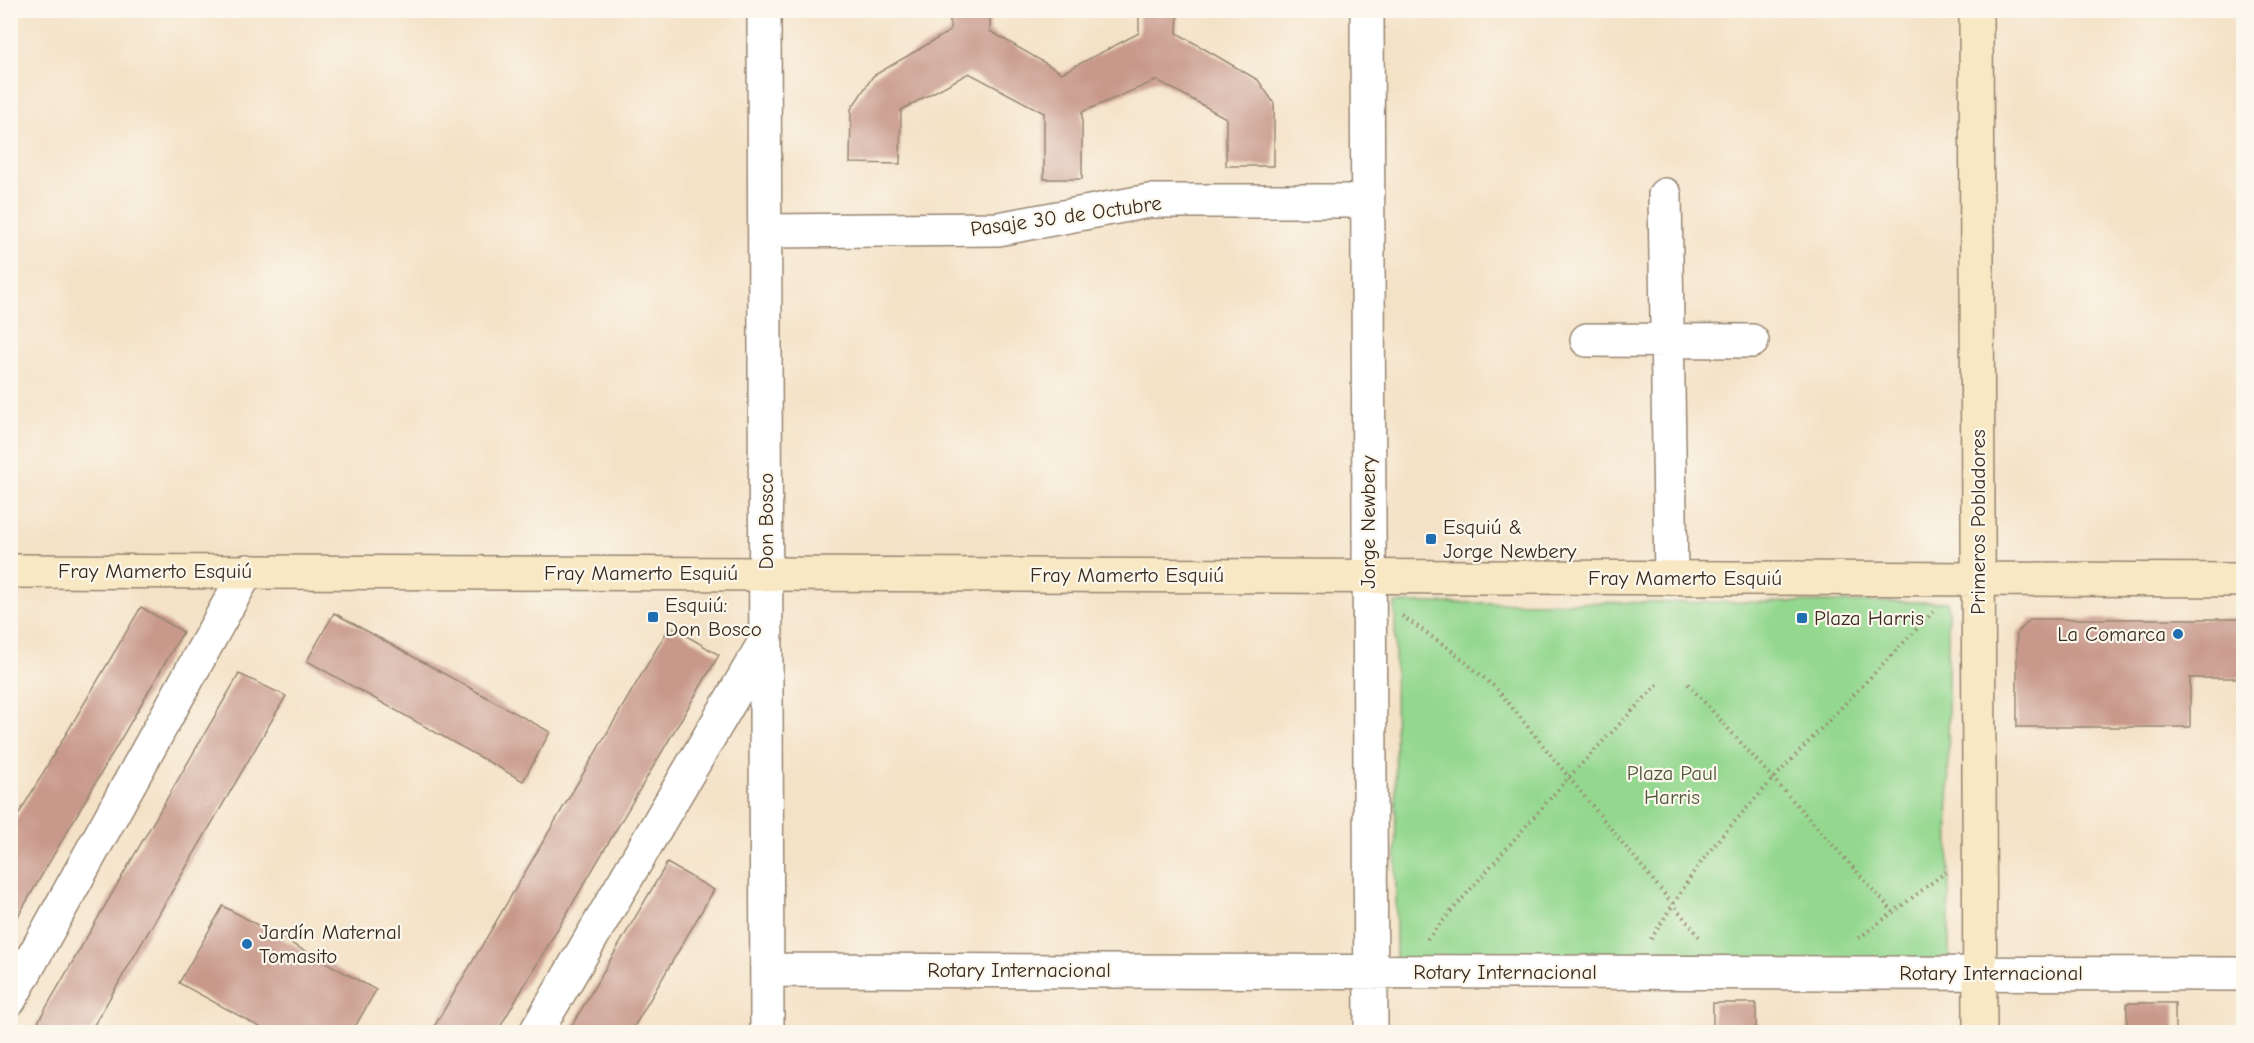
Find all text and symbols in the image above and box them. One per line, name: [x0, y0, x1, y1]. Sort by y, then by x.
street label: Pasaje 30 de Octubre: [969, 191, 1163, 241]
street label: Primeros Pobladores: [1966, 429, 1990, 615]
street label: Jorge Newbery: [1356, 455, 1380, 589]
street label: Don Bosco: [754, 473, 778, 569]
place label: Esquiú & Jorge Newbery: [1443, 515, 1577, 563]
marker: Esquiú & Jorge Newbery: [1424, 532, 1438, 546]
street label: Fray Mamerto Esquiú: [58, 559, 252, 583]
street label: Fray Mamerto Esquiú: [544, 561, 738, 585]
street label: Fray Mamerto Esquiú: [1030, 563, 1224, 587]
street label: Fray Mamerto Esquiú: [1588, 566, 1782, 590]
place label: Esquiú: Don Bosco: [665, 593, 762, 641]
place label: Plaza Harris: [1814, 606, 1924, 630]
marker: Esquiú: Don Bosco: [646, 610, 660, 624]
marker: Plaza Harris: [1795, 611, 1809, 625]
place label: La Comarca: [2057, 622, 2166, 646]
marker: La Comarca: [2171, 627, 2185, 641]
park label: Plaza Paul Harris: [1627, 761, 1717, 809]
place label: Jardín Maternal Tomasito: [259, 920, 401, 968]
marker: Jardín Maternal Tomasito: [240, 937, 254, 951]
street label: Rotary Internacional: [927, 958, 1111, 982]
street label: Rotary Internacional: [1413, 960, 1597, 984]
street label: Rotary Internacional: [1899, 961, 2083, 985]

